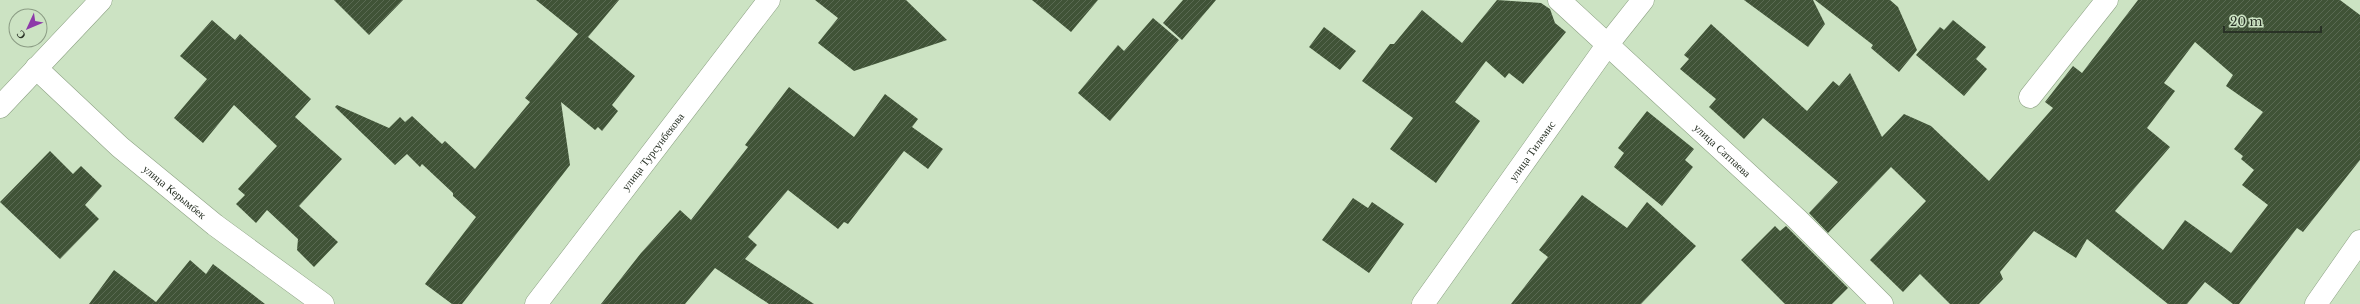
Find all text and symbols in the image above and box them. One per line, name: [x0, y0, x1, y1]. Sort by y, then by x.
north arrow: [8, 8, 48, 48]
scale bar: [2224, 8, 2321, 34]
text: 20 m: [2230, 14, 2262, 29]
text: С: [13, 27, 29, 43]
street label: улица Турсунбекова: [619, 110, 687, 193]
street label: улица Тилемис: [1506, 118, 1558, 184]
street label: улица Сатпаева: [1691, 121, 1754, 180]
street label: улица Керымбек: [140, 162, 210, 222]

